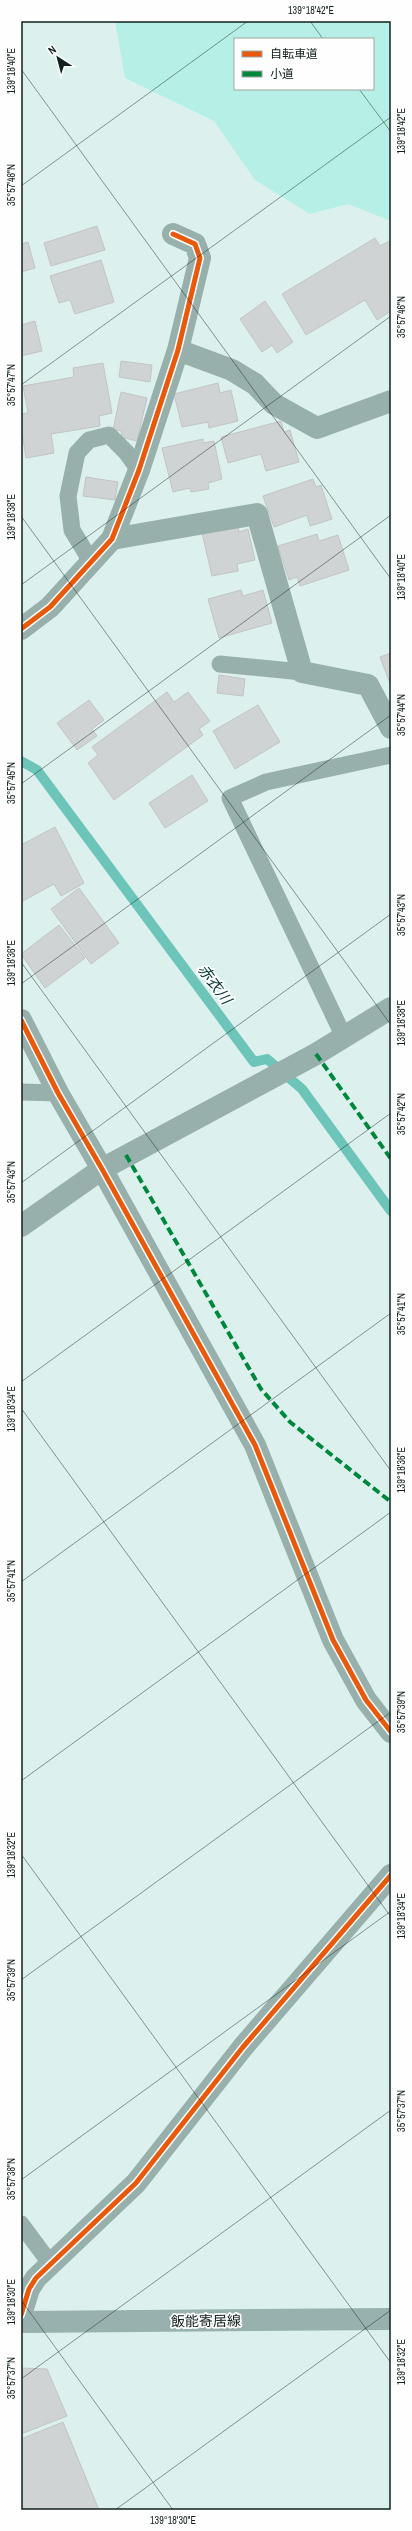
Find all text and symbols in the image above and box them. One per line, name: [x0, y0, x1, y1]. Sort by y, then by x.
text: 139°18'42"E: [288, 4, 334, 17]
north arrow: [38, 38, 78, 78]
legend: [234, 38, 374, 90]
text: N: [45, 42, 59, 57]
text: 自転車道: [270, 46, 318, 62]
text: 139°18'40"E: [5, 48, 18, 94]
text: 小道: [270, 66, 294, 82]
text: 139°18'42"E: [395, 108, 408, 154]
text: 35°57'48"N: [5, 164, 18, 206]
text: 35°57'46"N: [395, 296, 408, 338]
text: 35°57'47"N: [5, 364, 18, 406]
text: 139°18'38"E: [5, 494, 18, 540]
text: 139°18'40"E: [395, 554, 408, 600]
text: 35°57'44"N: [395, 694, 408, 736]
text: 35°57'45"N: [5, 762, 18, 804]
text: 35°57'43"N: [395, 894, 408, 936]
text: 139°18'36"E: [5, 940, 18, 986]
water label: 赤衣川: [193, 960, 238, 1010]
text: 139°18'38"E: [395, 1000, 408, 1046]
text: 35°57'42"N: [395, 1093, 408, 1135]
text: 35°57'43"N: [5, 1161, 18, 1203]
text: 35°57'41"N: [395, 1293, 408, 1335]
text: 139°18'34"E: [5, 1386, 18, 1432]
text: 139°18'36"E: [395, 1447, 408, 1493]
text: 35°57'41"N: [5, 1560, 18, 1602]
text: 35°57'39"N: [395, 1691, 408, 1733]
text: 139°18'32"E: [5, 1832, 18, 1878]
text: 139°18'34"E: [395, 1893, 408, 1939]
text: 35°57'39"N: [5, 1959, 18, 2001]
text: 35°57'37"N: [395, 2090, 408, 2132]
text: 35°57'38"N: [5, 2158, 18, 2200]
text: 139°18'30"E: [5, 2279, 18, 2325]
street label: 飯能寄居線: [171, 2311, 241, 2331]
text: 139°18'32"E: [395, 2339, 408, 2385]
text: 35°57'37"N: [5, 2357, 18, 2399]
text: 139°18'30"E: [150, 2514, 196, 2527]

